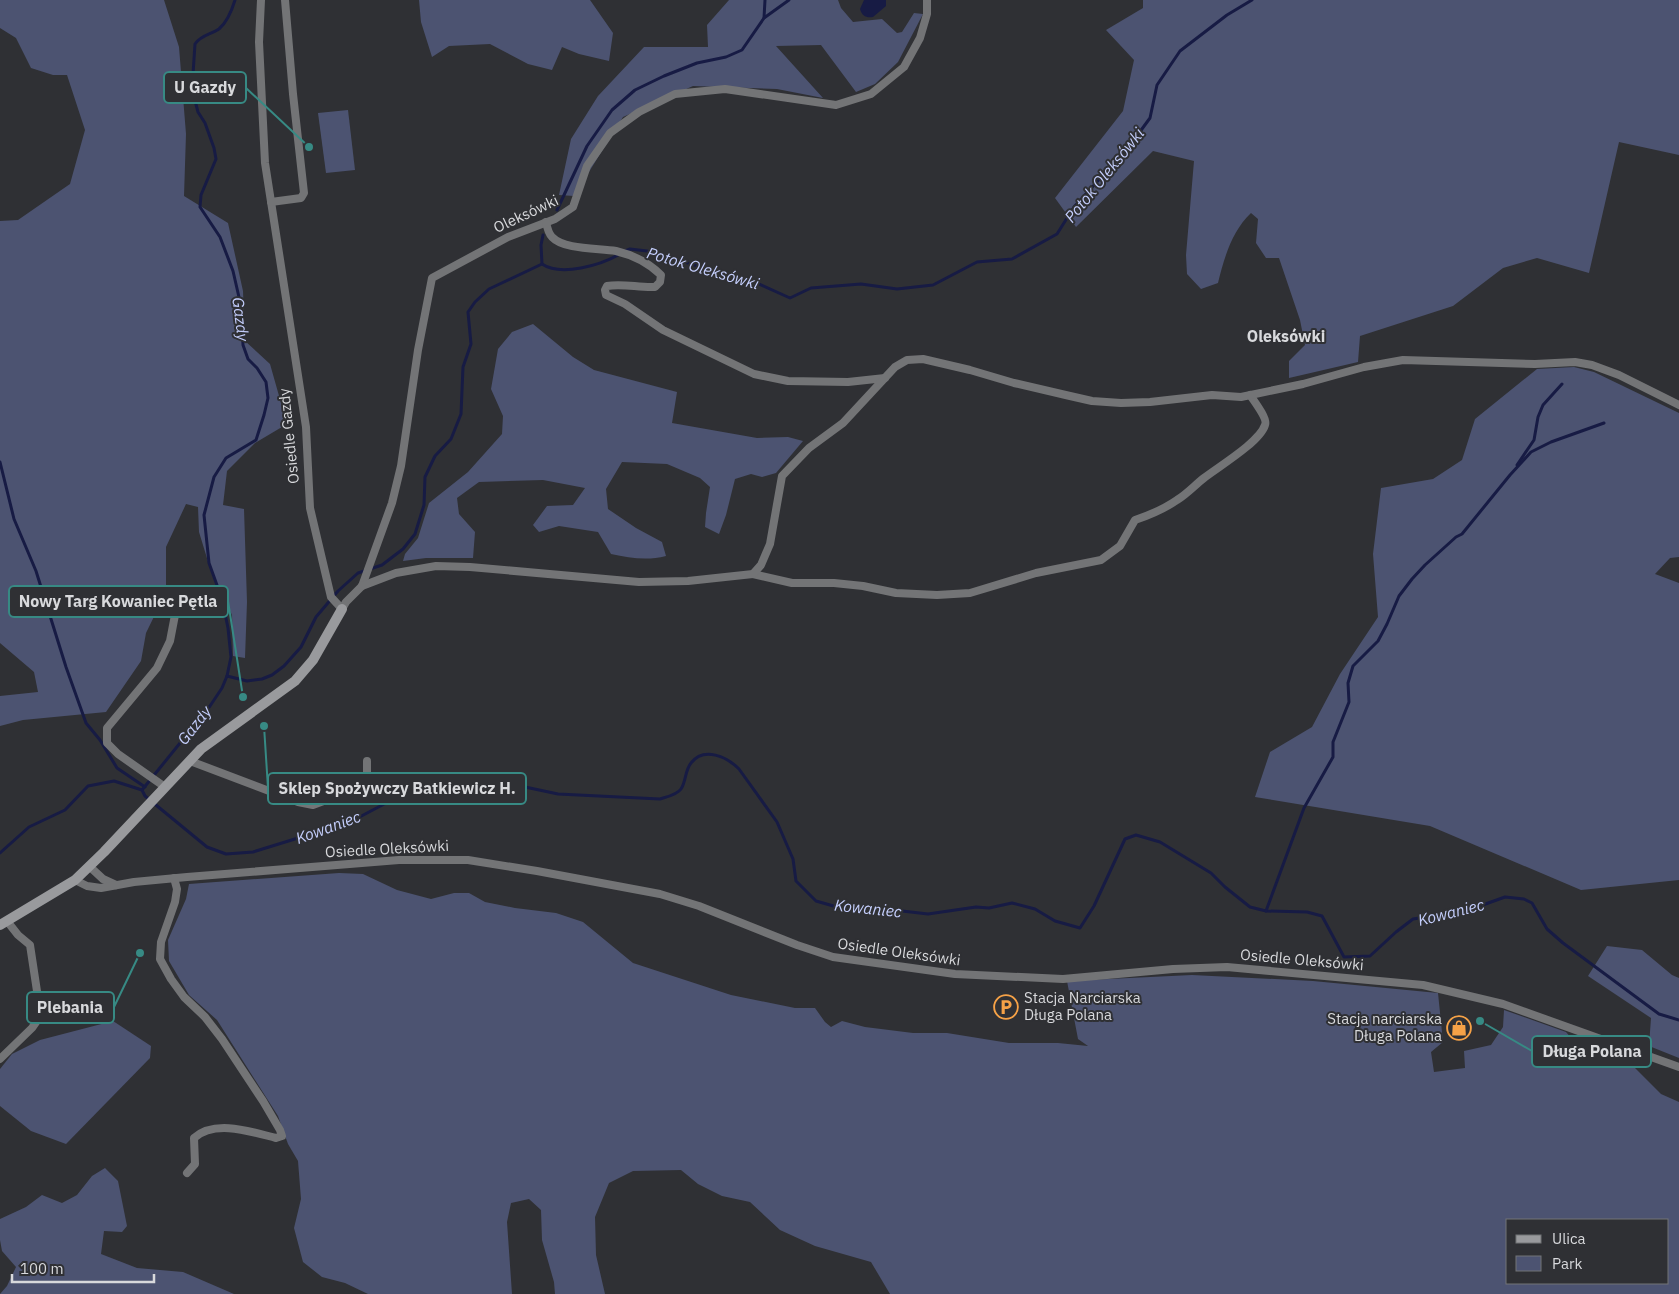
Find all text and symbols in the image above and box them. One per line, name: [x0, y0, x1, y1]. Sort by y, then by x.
callout: U Gazdy: [164, 72, 246, 103]
text: U Gazdy: [174, 77, 236, 97]
water label: Potok Oleksówki: [1060, 123, 1149, 226]
street label: Oleksówki: [490, 190, 561, 237]
water label: Potok Oleksówki: [645, 242, 762, 294]
water label: Gazdy: [228, 296, 254, 343]
district label: Oleksówki: [1247, 326, 1325, 346]
street label: Osiedle Gazdy: [274, 387, 303, 485]
callout: Nowy Targ Kowaniec Pętla: [9, 586, 228, 617]
text: Nowy Targ Kowaniec Pętla: [19, 591, 217, 611]
water label: Gazdy: [173, 701, 216, 748]
callout: Sklep Spożywczy Batkiewicz H.: [268, 773, 526, 804]
text: Sklep Spożywczy Batkiewicz H.: [278, 778, 516, 798]
water label: Kowaniec: [293, 806, 363, 848]
street label: Osiedle Oleksówki: [325, 836, 449, 861]
water label: Kowaniec: [1416, 894, 1486, 930]
water label: Kowaniec: [833, 895, 903, 922]
street label: Osiedle Oleksówki: [836, 933, 962, 970]
street label: Osiedle Oleksówki: [1239, 945, 1365, 974]
place label: Stacja Narciarska Długa Polana: [1024, 988, 1141, 1024]
callout: Plebania: [27, 992, 114, 1023]
parking icon: Stacja Narciarska Długa Polana: [993, 994, 1019, 1020]
text: Plebania: [37, 997, 103, 1017]
place label: Stacja narciarska Długa Polana: [1327, 1009, 1442, 1045]
shop icon: Stacja narciarska Długa Polana: [1446, 1015, 1472, 1041]
callout: Długa Polana: [1532, 1036, 1651, 1067]
text: Długa Polana: [1542, 1041, 1642, 1061]
legend: [1506, 1219, 1669, 1284]
text: Ulica: [1552, 1229, 1586, 1248]
scale bar: [12, 1252, 155, 1284]
text: Park: [1552, 1254, 1582, 1273]
text: 100 m: [20, 1259, 64, 1278]

